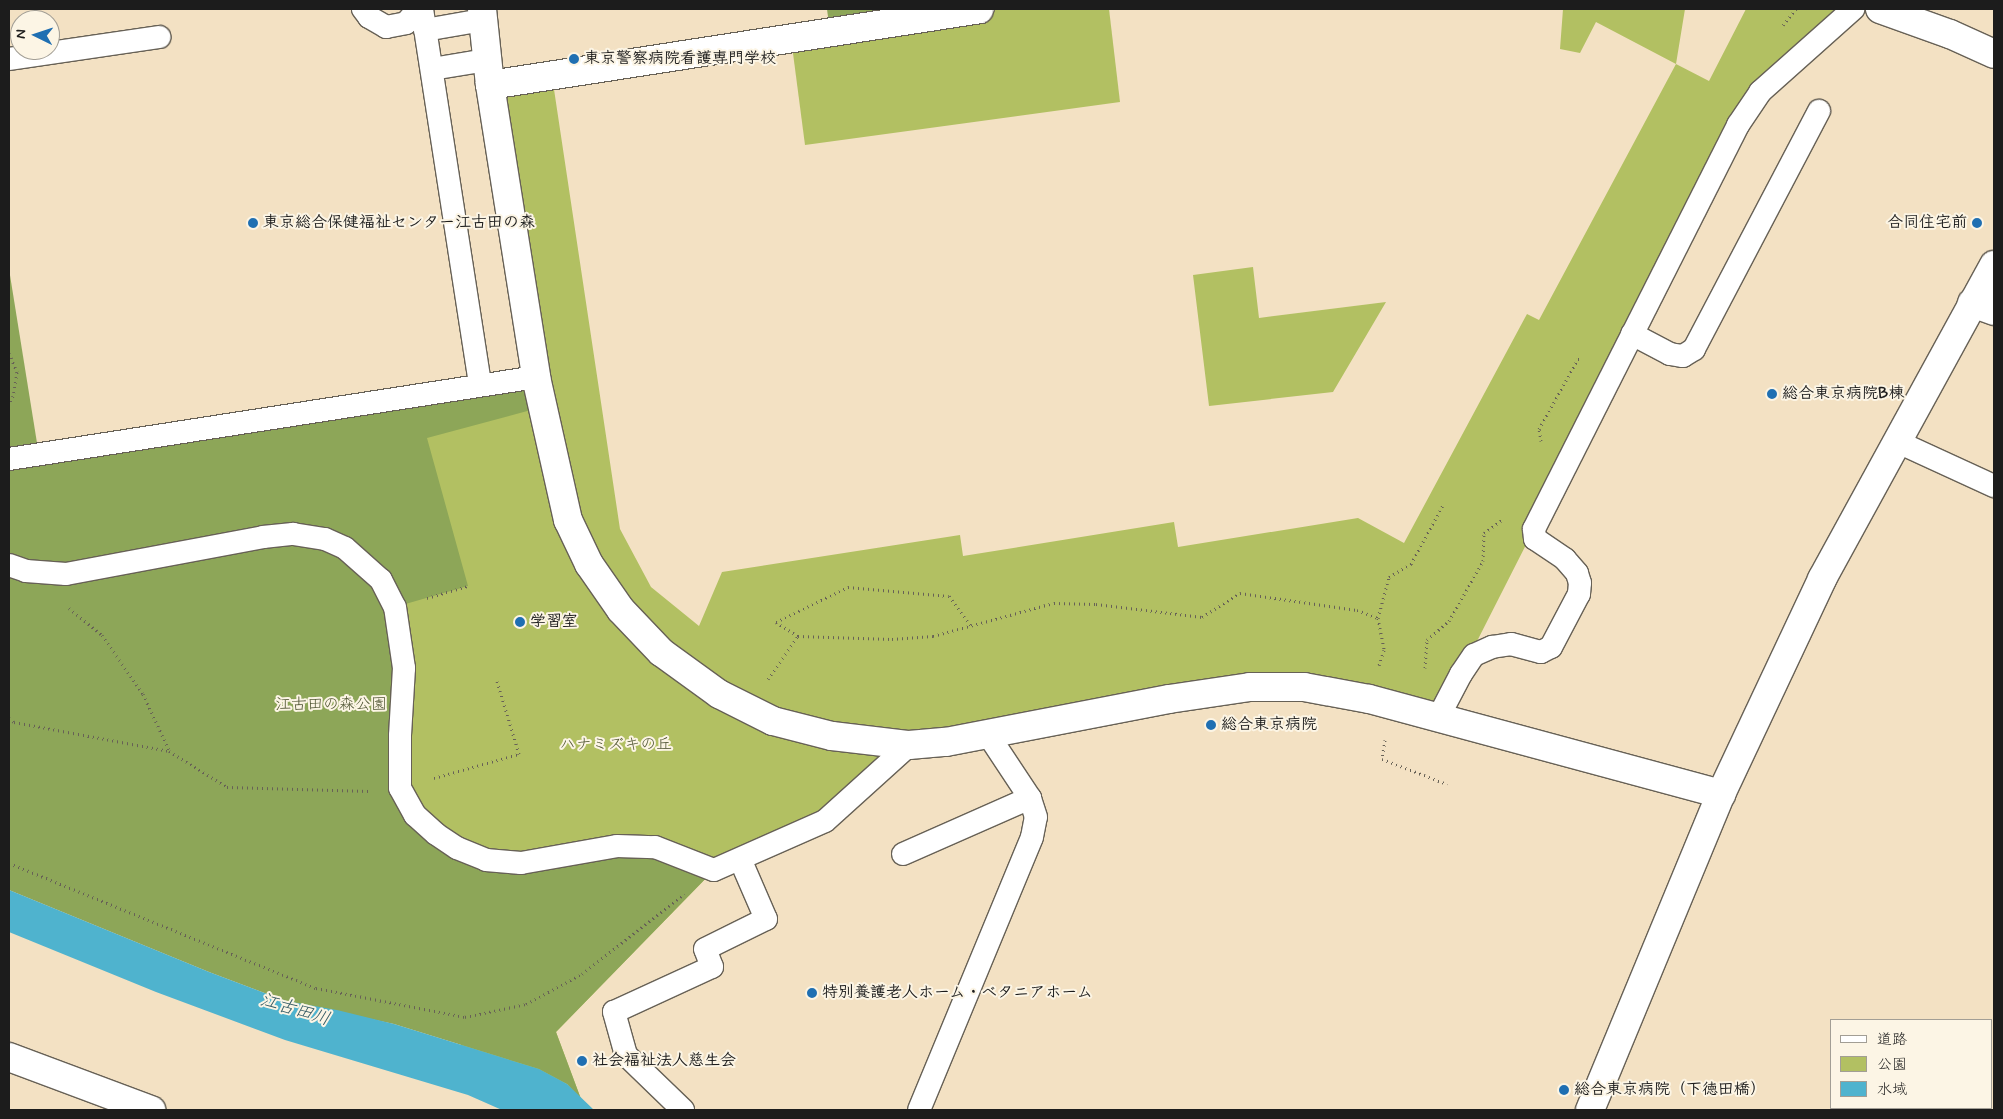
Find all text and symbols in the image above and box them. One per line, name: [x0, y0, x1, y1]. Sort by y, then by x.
north arrow: [10, 10, 60, 60]
text: N: [12, 29, 30, 39]
place label: 東京警察病院看護専門学校: [584, 49, 776, 69]
marker: 東京警察病院看護専門学校: [568, 53, 580, 65]
place label: 東京総合保健福祉センター江古田の森: [263, 213, 535, 233]
place label: 合同住宅前: [1887, 213, 1967, 233]
marker: 東京総合保健福祉センター江古田の森: [247, 217, 259, 229]
marker: 合同住宅前: [1971, 217, 1983, 229]
place label: 総合東京病院B棟: [1782, 384, 1904, 404]
marker: 総合東京病院B棟: [1766, 388, 1778, 400]
place label: 学習室: [530, 612, 578, 632]
marker: 学習室: [514, 616, 526, 628]
park label: 江古田の森公園: [275, 695, 387, 715]
place label: 総合東京病院: [1221, 715, 1317, 735]
marker: 総合東京病院: [1205, 719, 1217, 731]
park label: ハナミズキの丘: [560, 735, 672, 755]
place label: 特別養護老人ホーム・ベタニアホーム: [822, 983, 1094, 1003]
marker: 特別養護老人ホーム・ベタニアホーム: [806, 987, 818, 999]
water label: 江古田川: [257, 989, 333, 1031]
legend: [1830, 1019, 1993, 1109]
text: 道路: [1877, 1030, 1907, 1050]
place label: 社会福祉法人慈生会: [592, 1051, 736, 1071]
marker: 社会福祉法人慈生会: [576, 1055, 588, 1067]
text: 公園: [1877, 1055, 1907, 1075]
place label: 総合東京病院（下徳田橋）: [1574, 1080, 1766, 1100]
text: 水域: [1877, 1080, 1907, 1100]
marker: 総合東京病院（下徳田橋）: [1558, 1084, 1570, 1096]

